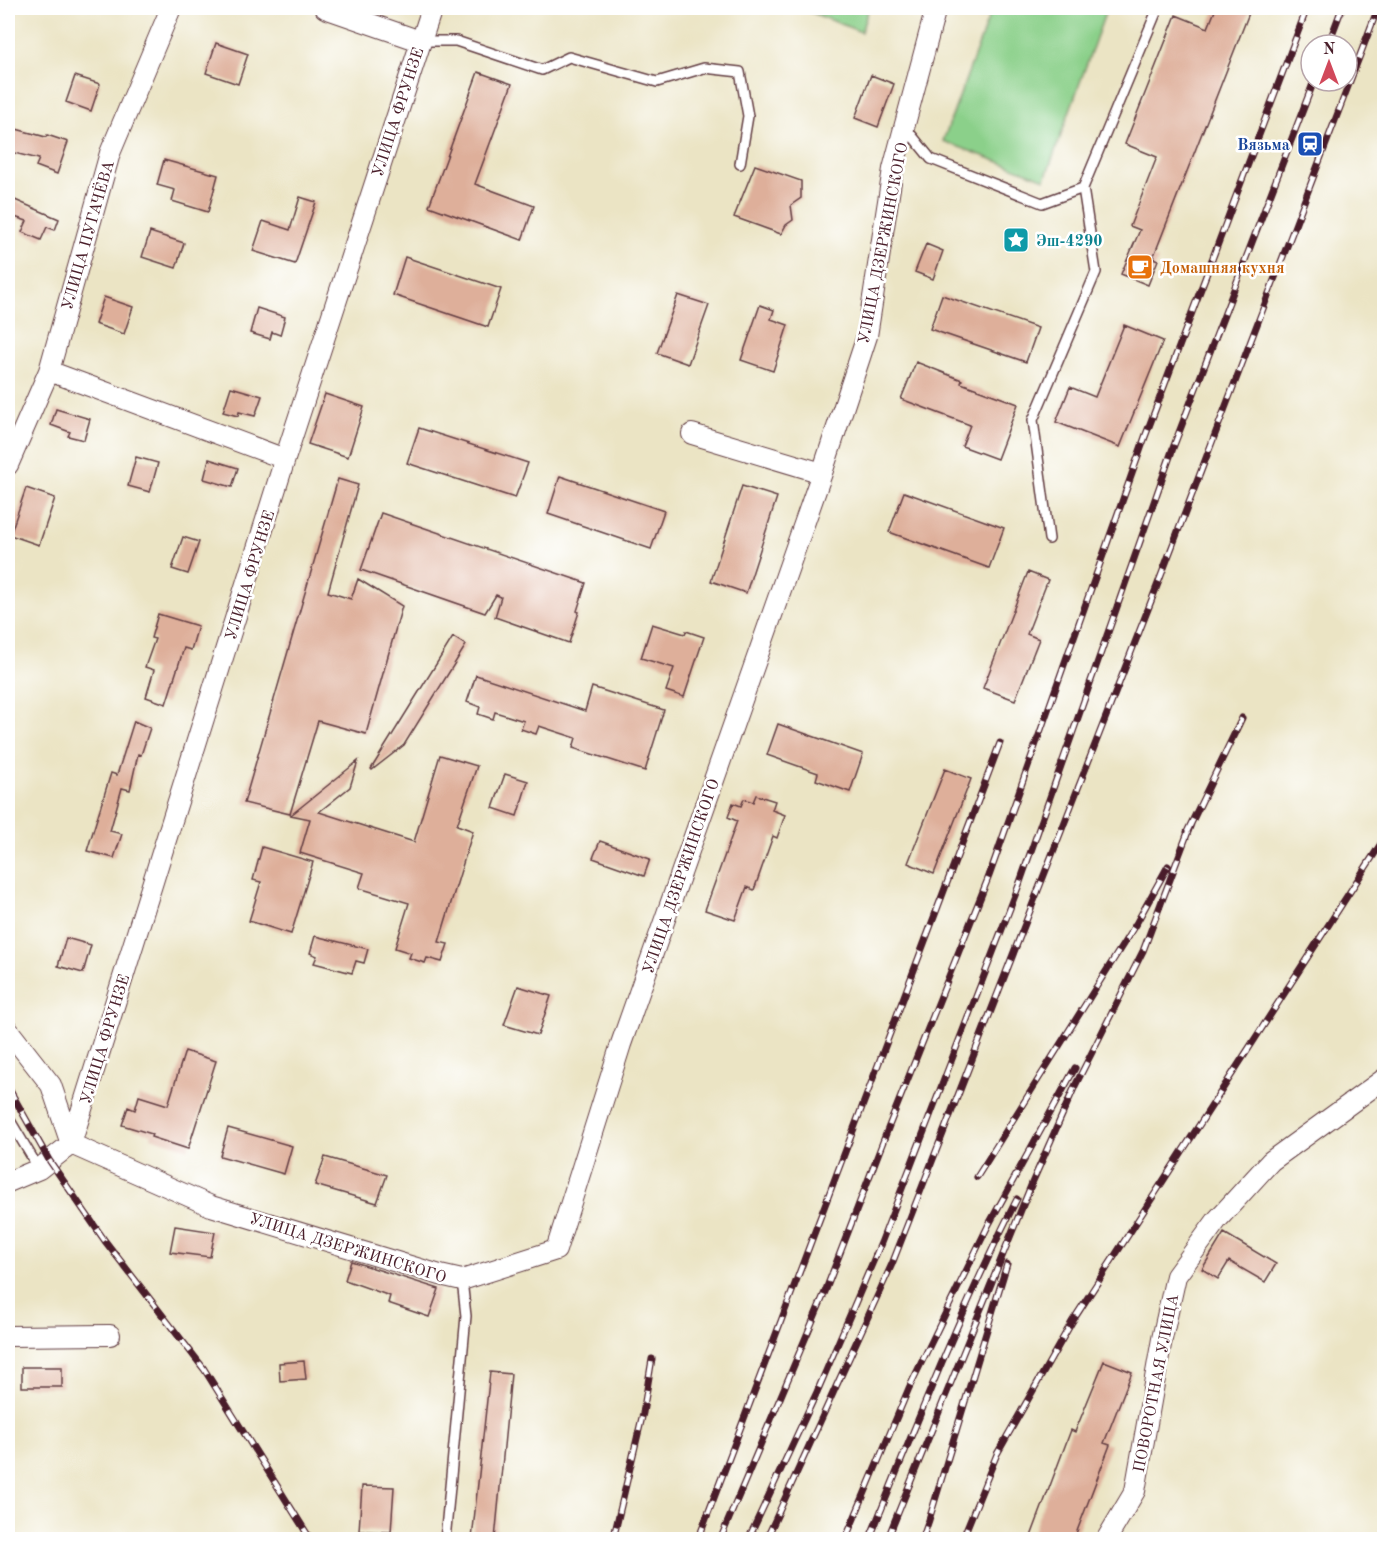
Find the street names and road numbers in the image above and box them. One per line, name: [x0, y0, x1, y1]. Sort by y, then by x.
street label: УЛИЦА ФРУНЗЕ: [370, 46, 427, 179]
street label: УЛИЦА ДЗЕРЖИНСКОГО: [857, 141, 911, 346]
street label: УЛИЦА ПУГАЧЁВА: [56, 158, 118, 312]
street label: УЛИЦА ФРУНЗЕ: [224, 509, 278, 643]
street label: УЛИЦА ДЗЕРЖИНСКОГО: [641, 777, 723, 976]
street label: УЛИЦА ФРУНЗЕ: [79, 973, 133, 1107]
street label: УЛИЦА ДЗЕРЖИНСКОГО: [247, 1211, 448, 1287]
street label: ПОВОРОТНАЯ УЛИЦА: [1132, 1293, 1182, 1474]

